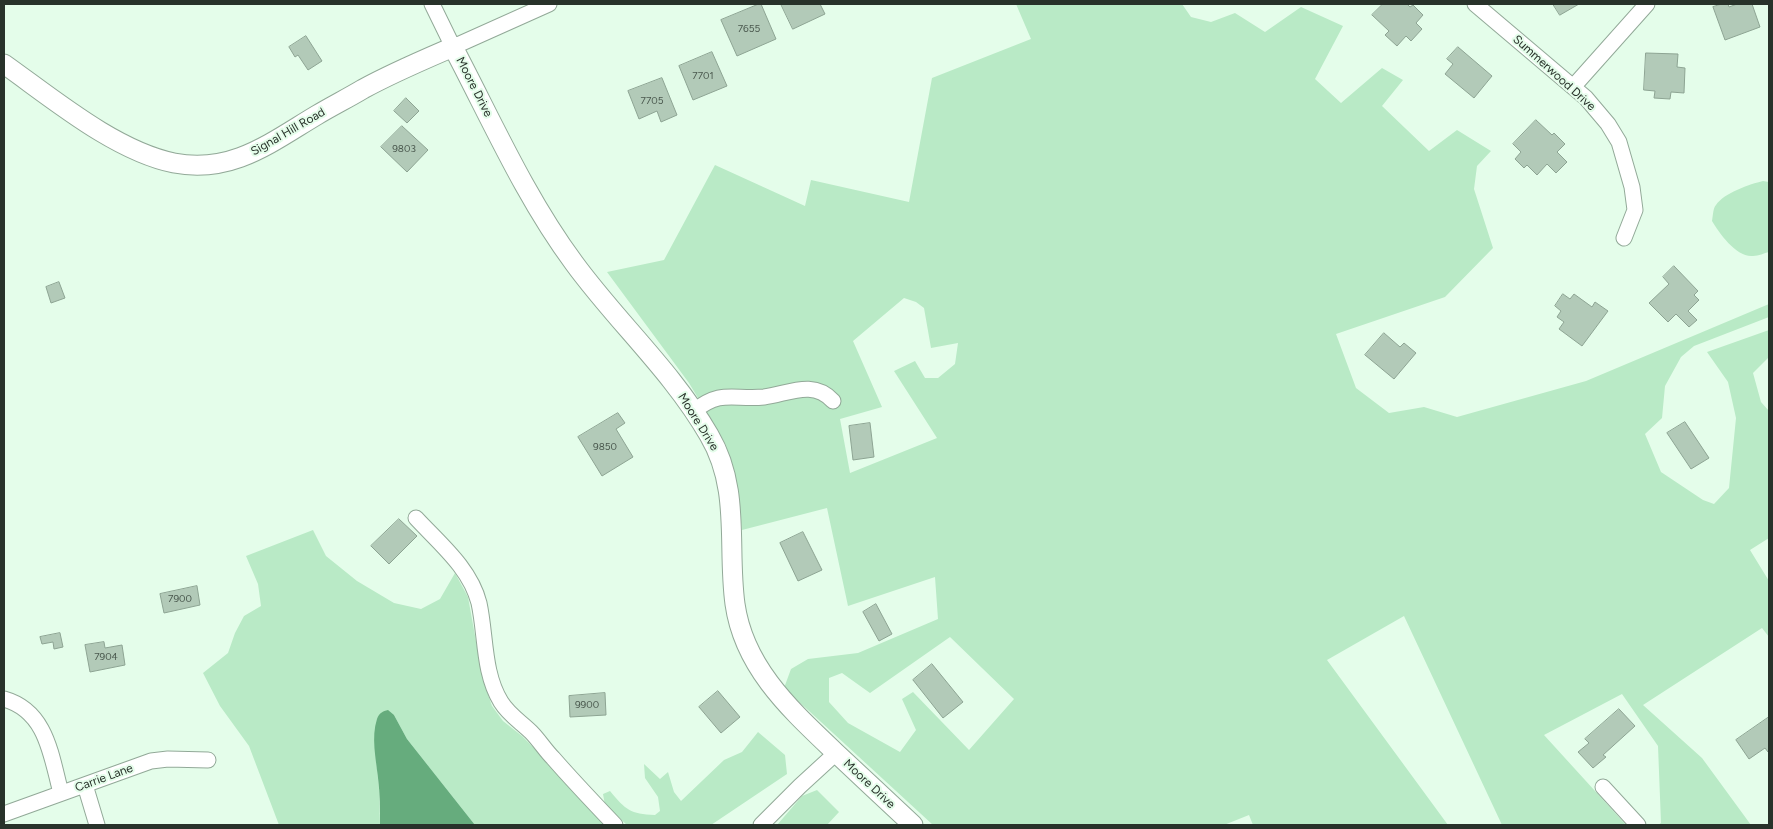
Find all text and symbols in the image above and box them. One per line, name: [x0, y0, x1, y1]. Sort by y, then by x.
house number: 7655: [738, 23, 760, 35]
street label: Summerwood Drive: [1510, 32, 1598, 114]
street label: Moore Drive: [453, 55, 495, 119]
house number: 7701: [692, 70, 714, 82]
house number: 7705: [641, 95, 663, 107]
street label: Signal Hill Road: [248, 105, 328, 159]
house number: 9803: [392, 143, 416, 155]
street label: Moore Drive: [675, 390, 721, 454]
house number: 9850: [593, 441, 617, 453]
house number: 7900: [168, 593, 192, 605]
house number: 7904: [94, 651, 118, 663]
house number: 9900: [575, 699, 599, 711]
street label: Moore Drive: [840, 756, 898, 812]
street label: Carrie Lane: [73, 761, 135, 795]

